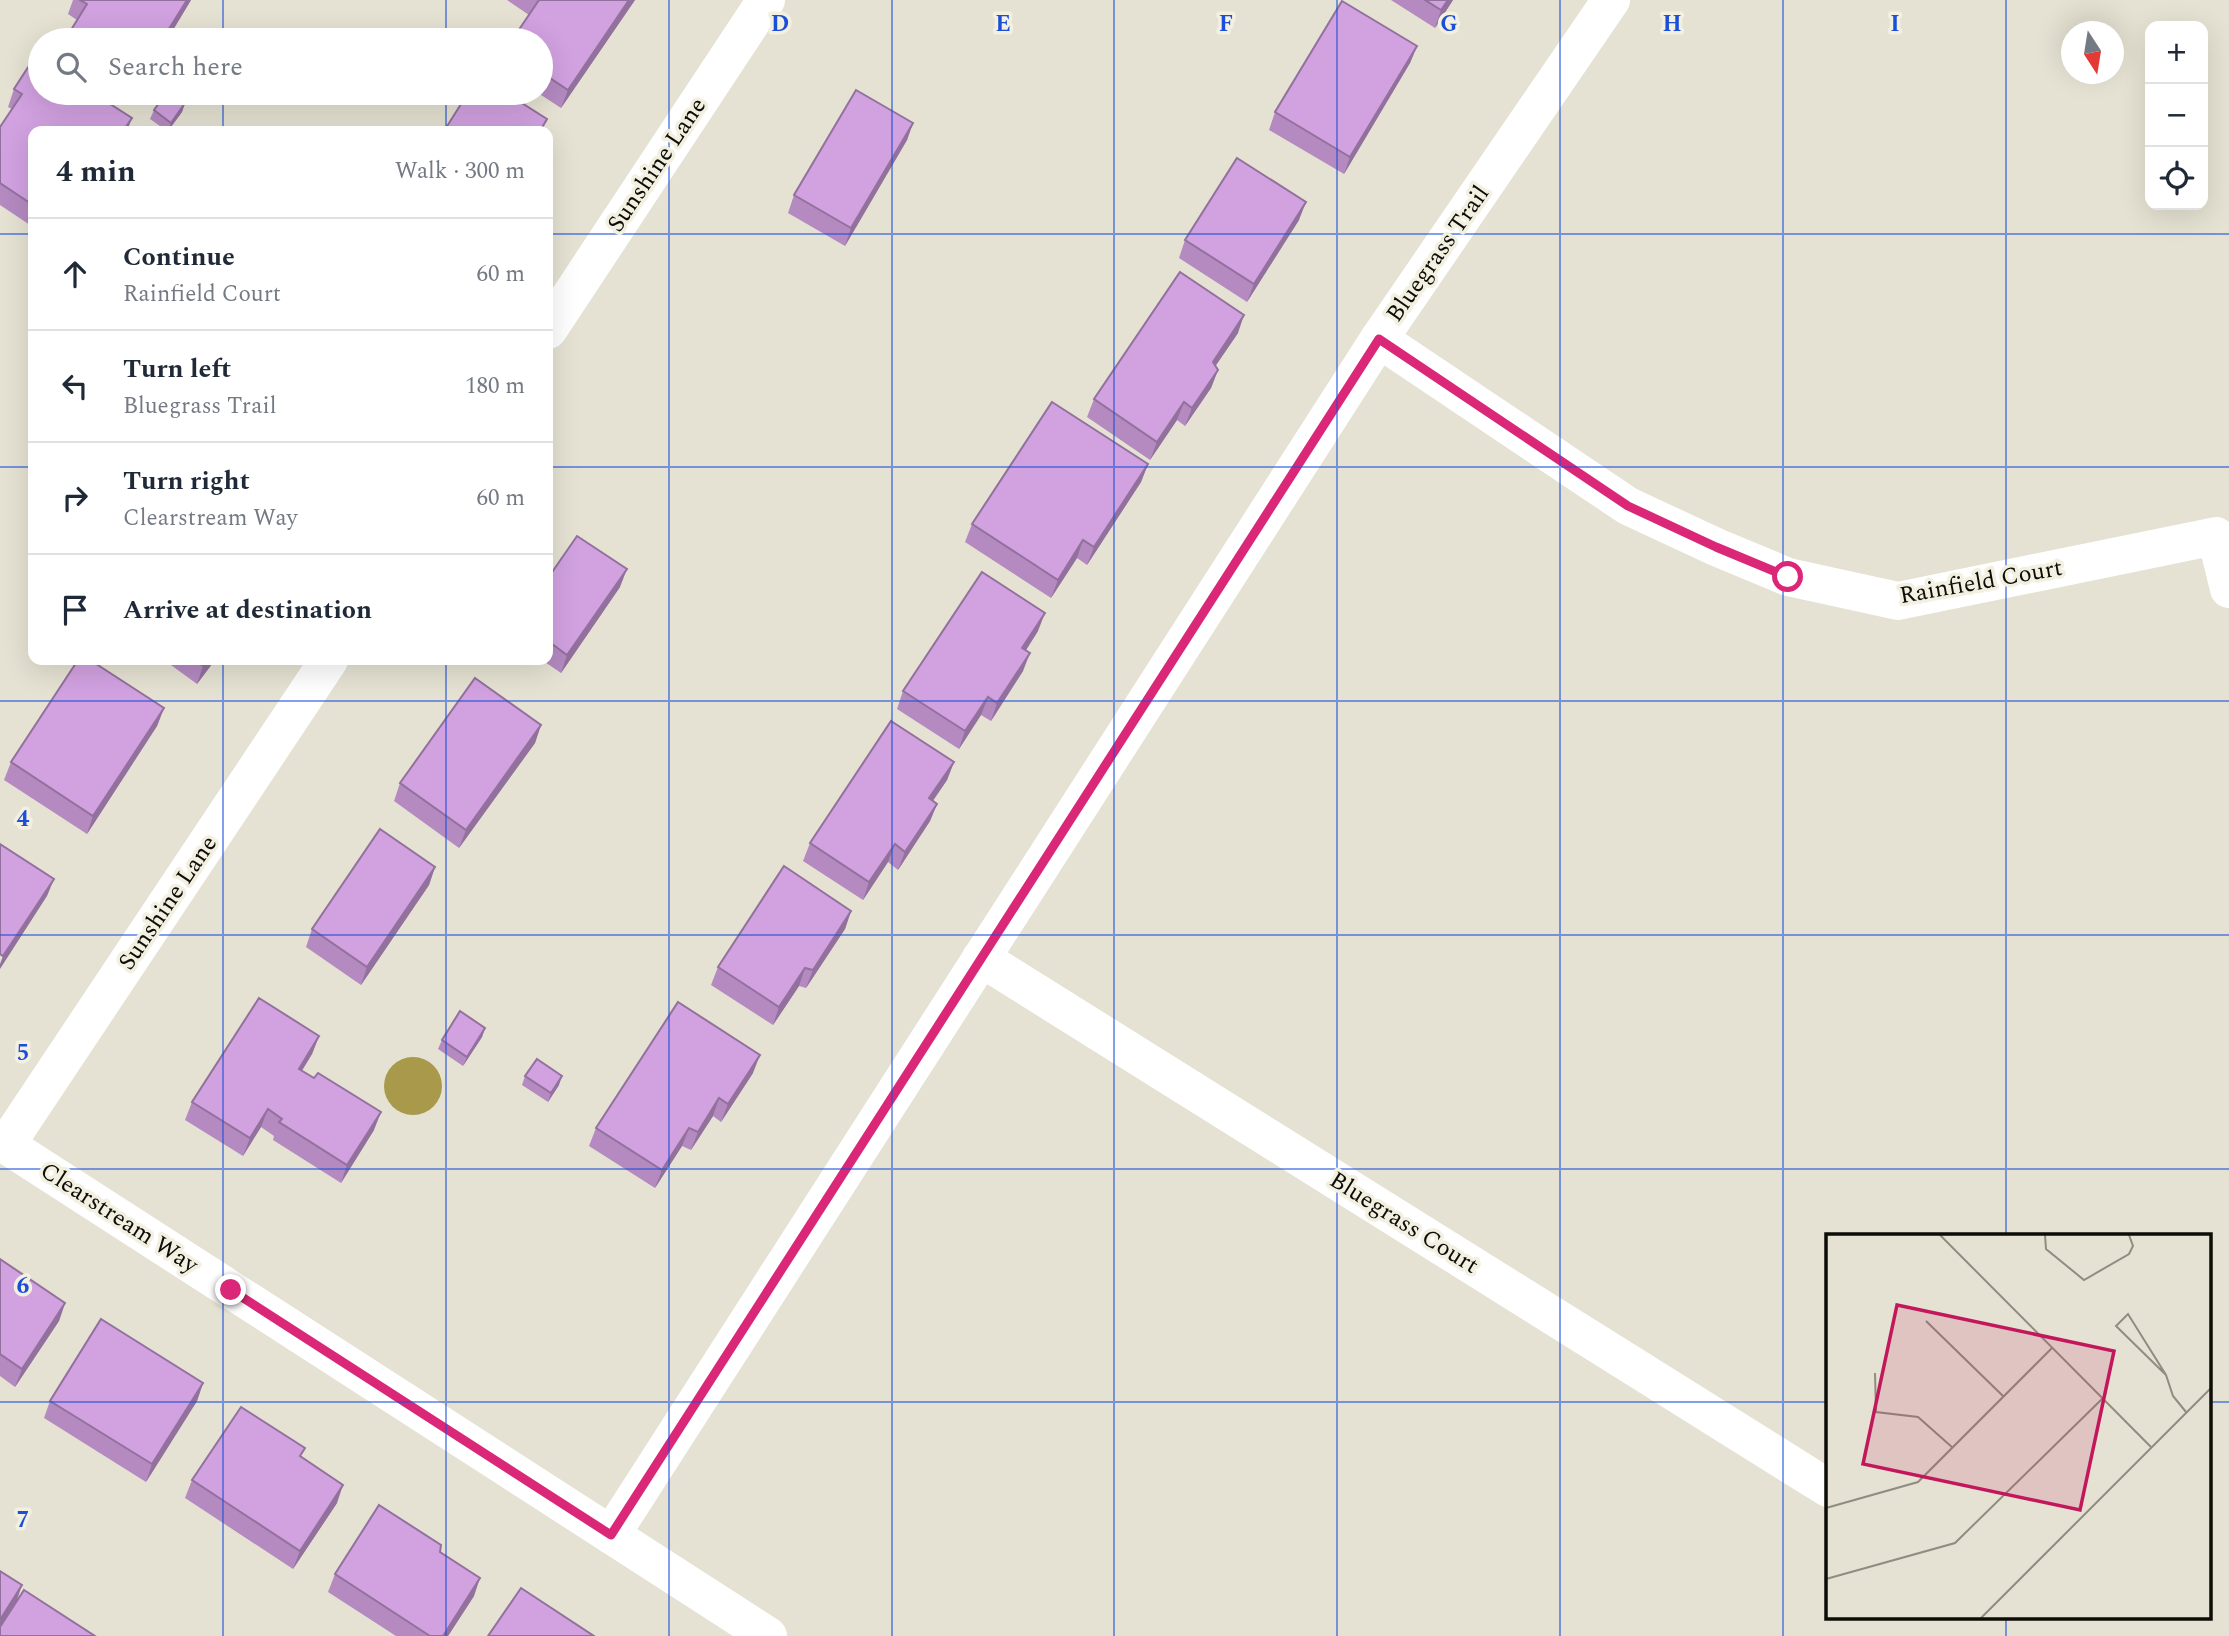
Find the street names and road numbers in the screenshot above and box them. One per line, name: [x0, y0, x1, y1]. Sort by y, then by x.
street label: Sunshine Lane: [598, 90, 716, 240]
street label: Bluegrass Trail: [1377, 178, 1499, 330]
street label: Rainfield Court: [1897, 550, 2065, 614]
street label: Sunshine Lane: [109, 828, 227, 978]
street label: Clearstream Way: [33, 1153, 206, 1284]
street label: Bluegrass Court: [1322, 1163, 1486, 1283]

